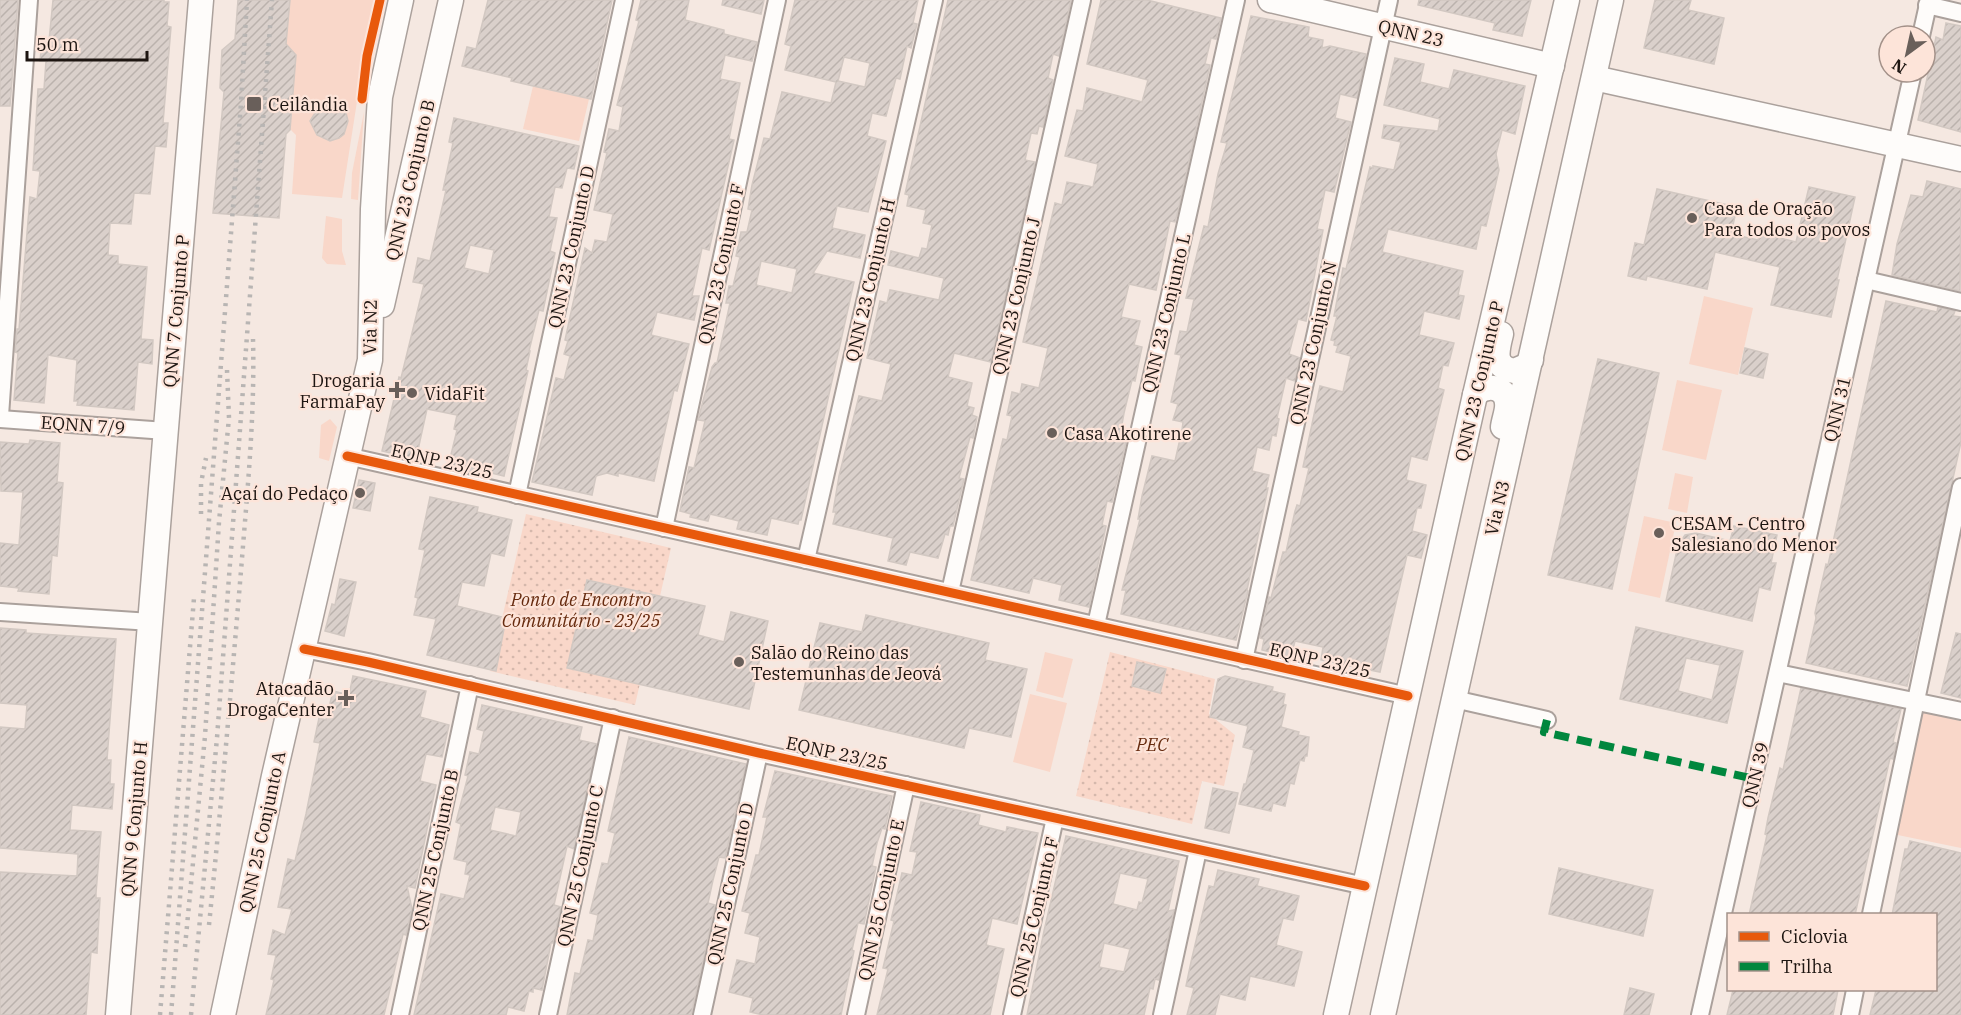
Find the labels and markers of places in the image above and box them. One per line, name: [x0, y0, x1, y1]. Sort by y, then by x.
place label: Ceilândia: [268, 93, 348, 116]
marker: Ceilândia: [245, 95, 263, 113]
place label: Casa de Oração Para todos os povos: [1704, 197, 1870, 241]
marker: Casa de Oração Para todos os povos: [1685, 211, 1699, 225]
place label: Drogaria FarmaPay: [299, 369, 385, 413]
place label: VidaFit: [424, 382, 485, 405]
marker: Drogaria FarmaPay: [390, 383, 404, 397]
marker: VidaFit: [405, 386, 419, 400]
place label: Casa Akotirene: [1064, 422, 1191, 445]
marker: Casa Akotirene: [1045, 426, 1059, 440]
place label: Açaí do Pedaço: [221, 482, 348, 505]
marker: Açaí do Pedaço: [353, 486, 367, 500]
place label: CESAM - Centro Salesiano do Menor: [1671, 512, 1837, 556]
marker: CESAM - Centro Salesiano do Menor: [1652, 526, 1666, 540]
place label: Salão do Reino das Testemunhas de Jeová: [751, 641, 942, 685]
marker: Salão do Reino das Testemunhas de Jeová: [732, 655, 746, 669]
place label: Atacadão DrogaCenter: [227, 677, 334, 721]
marker: Atacadão DrogaCenter: [339, 691, 353, 705]

